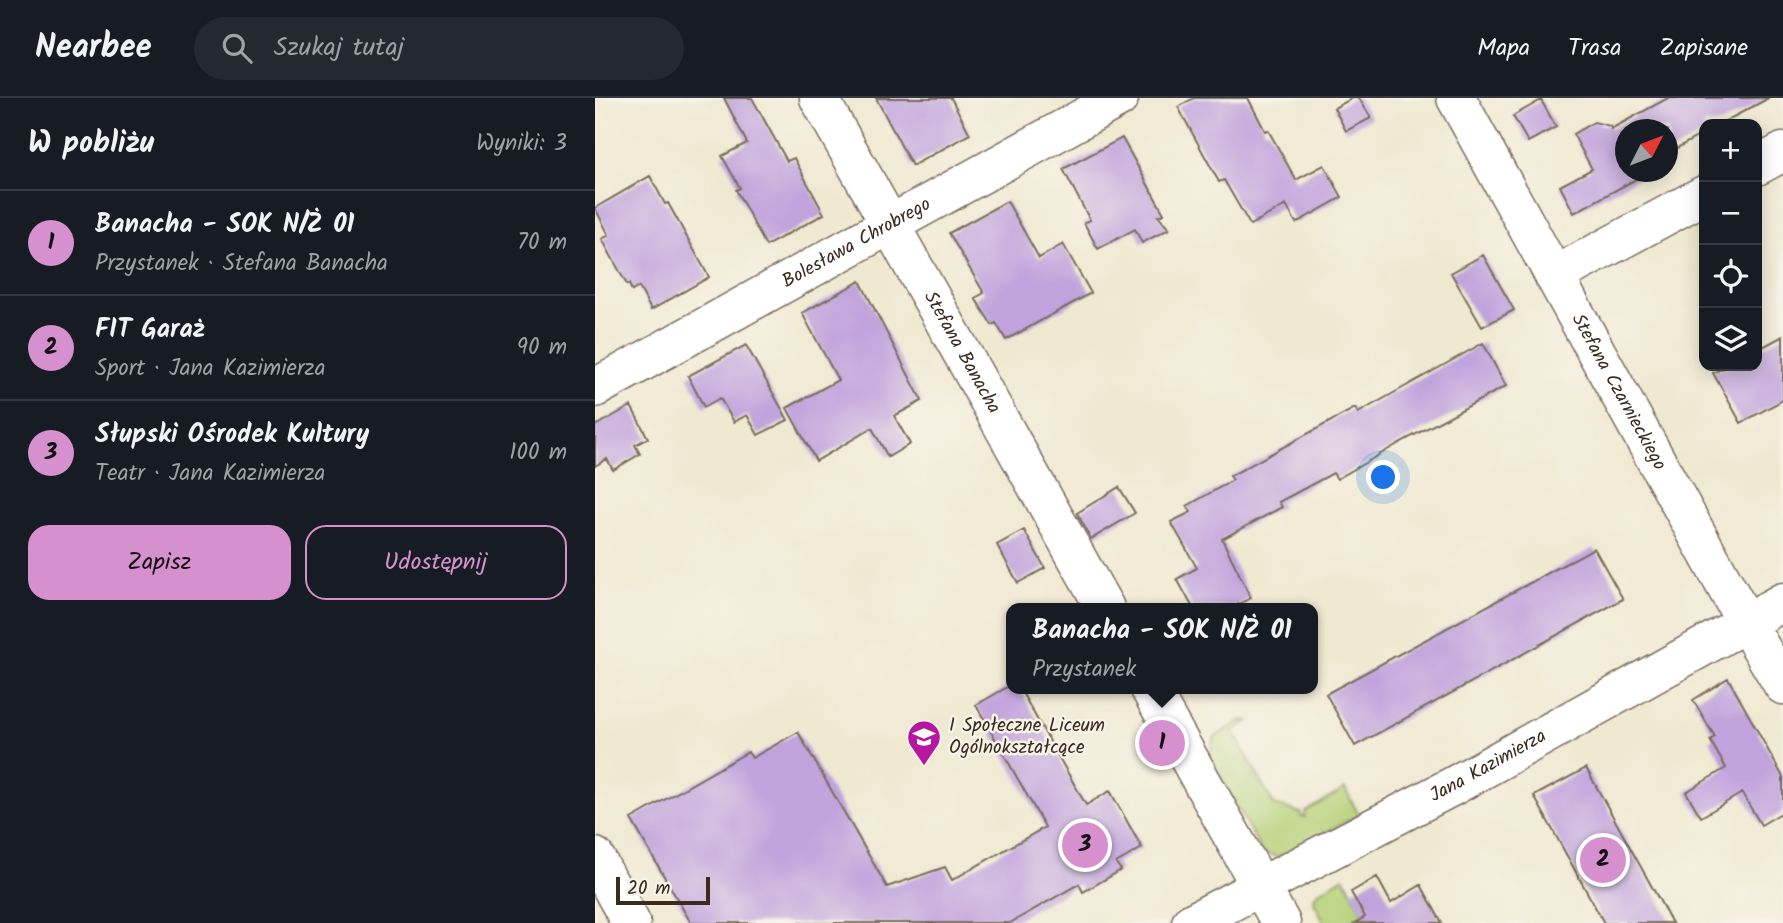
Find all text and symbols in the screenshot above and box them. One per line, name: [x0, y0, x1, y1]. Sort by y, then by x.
search box: [194, 17, 684, 80]
text: Nearbee: [35, 22, 152, 75]
text: Szukaj tutaj: [274, 27, 404, 69]
icon: search: [218, 29, 256, 67]
text: Mapa: [1477, 29, 1530, 68]
text: Trasa: [1568, 29, 1622, 68]
text: Zapisane: [1660, 29, 1748, 68]
north arrow: [1615, 119, 1678, 182]
map controls: [1699, 119, 1762, 371]
button: +: [1699, 119, 1762, 182]
text: W pobliżu: [28, 120, 154, 168]
text: Wyniki: 3: [476, 126, 567, 162]
button: −: [1699, 182, 1762, 245]
street label: Bolesława Chrobrego: [777, 190, 937, 297]
text: Banacha - SOK N/Ż 01: [95, 204, 354, 246]
text: 1: [48, 225, 54, 261]
text: 70 m: [517, 225, 567, 261]
button: locate: [1699, 245, 1762, 308]
text: Przystanek · Stefana Banacha: [95, 246, 388, 282]
street label: Stefana Banacha: [915, 286, 1008, 420]
street label: Stefana Czarnieckiego: [1563, 308, 1674, 476]
button: layers: [1699, 308, 1762, 371]
text: FIT Garaż: [95, 309, 205, 351]
text: 2: [44, 330, 58, 366]
text: 90 m: [517, 330, 567, 366]
text: Sport · Jana Kazimierza: [95, 351, 325, 387]
text: Słupski Ośrodek Kultury: [95, 414, 369, 456]
text: 3: [45, 435, 57, 471]
text: 100 m: [509, 435, 567, 471]
text: Teatr · Jana Kazimierza: [95, 456, 325, 492]
your location: [1366, 460, 1400, 494]
button: Zapisz: [28, 525, 291, 600]
button: Udostępnij: [305, 525, 567, 600]
popup: [1006, 603, 1318, 694]
text: Banacha - SOK N/Ż 01: [1032, 610, 1292, 652]
text: Przystanek: [1032, 652, 1136, 688]
place label: I Społeczne Liceum Ogólnokształcące: [949, 711, 1105, 763]
pin: 1: [1139, 717, 1185, 769]
school or university icon: I Społeczne Liceum Ogólnokształcące: [905, 718, 943, 767]
street label: Jana Kazimierza: [1424, 722, 1552, 811]
pin: 3: [1062, 819, 1108, 871]
pin: 2: [1580, 834, 1626, 886]
scale bar: [616, 874, 711, 906]
text: 20 m: [627, 874, 670, 904]

